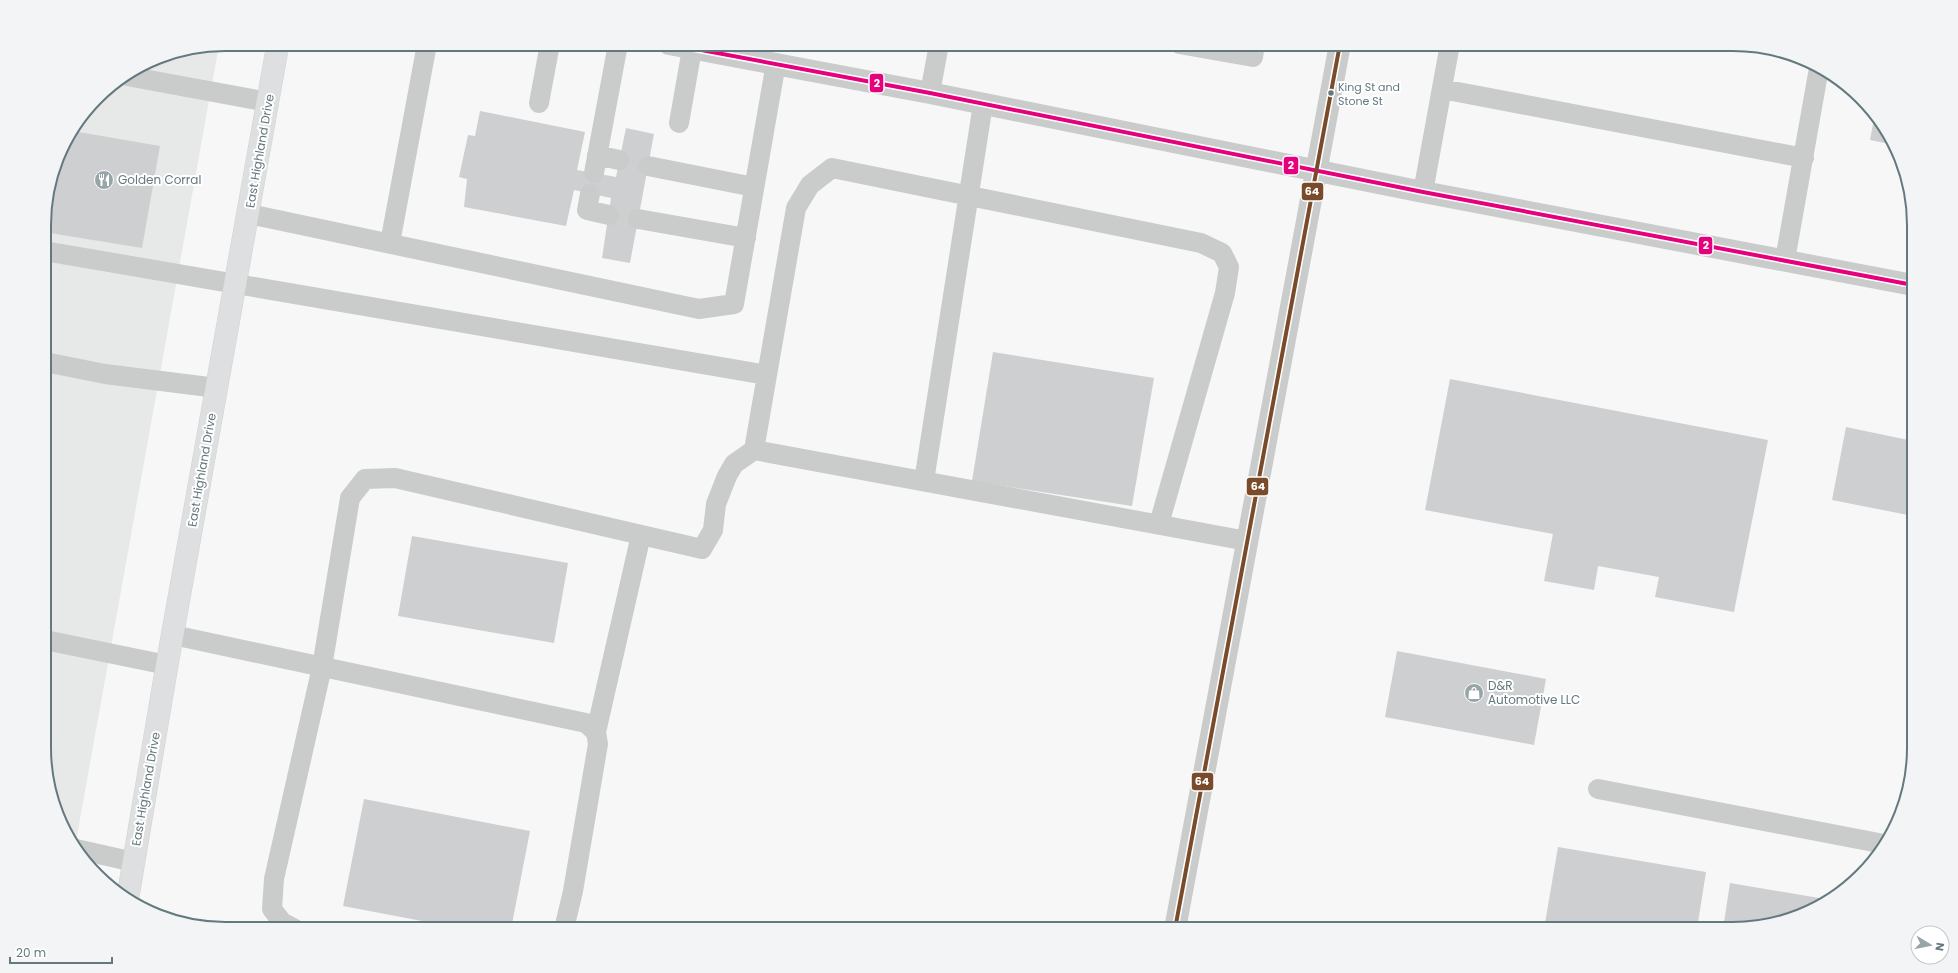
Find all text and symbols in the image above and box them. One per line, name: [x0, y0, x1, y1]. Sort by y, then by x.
line badge: 2: [869, 73, 884, 93]
text: 2: [874, 75, 880, 91]
place label: King St and Stone St: [1338, 79, 1400, 109]
marker: King St and Stone St: [1326, 88, 1336, 98]
street label: East Highland Drive: [241, 93, 278, 209]
line badge: 2: [1283, 156, 1299, 175]
text: 2: [1288, 157, 1294, 173]
restaurant icon: Golden Corral: [93, 169, 115, 191]
place label: Golden Corral: [118, 171, 201, 188]
line badge: 64: [1301, 182, 1324, 201]
text: 64: [1305, 183, 1320, 199]
line badge: 2: [1698, 236, 1713, 255]
text: 2: [1703, 237, 1709, 253]
street label: East Highland Drive: [183, 412, 220, 528]
line badge: 64: [1246, 477, 1269, 496]
text: 64: [1251, 478, 1266, 494]
place label: D&R Automotive LLC: [1488, 677, 1580, 708]
shop icon: D&R Automotive LLC: [1463, 682, 1485, 704]
street label: East Highland Drive: [127, 731, 164, 847]
line badge: 64: [1191, 772, 1214, 791]
text: 64: [1195, 773, 1210, 789]
north arrow: [1910, 925, 1950, 965]
scale bar: [10, 939, 112, 965]
text: N: [1931, 941, 1948, 952]
text: 20 m: [16, 944, 46, 961]

